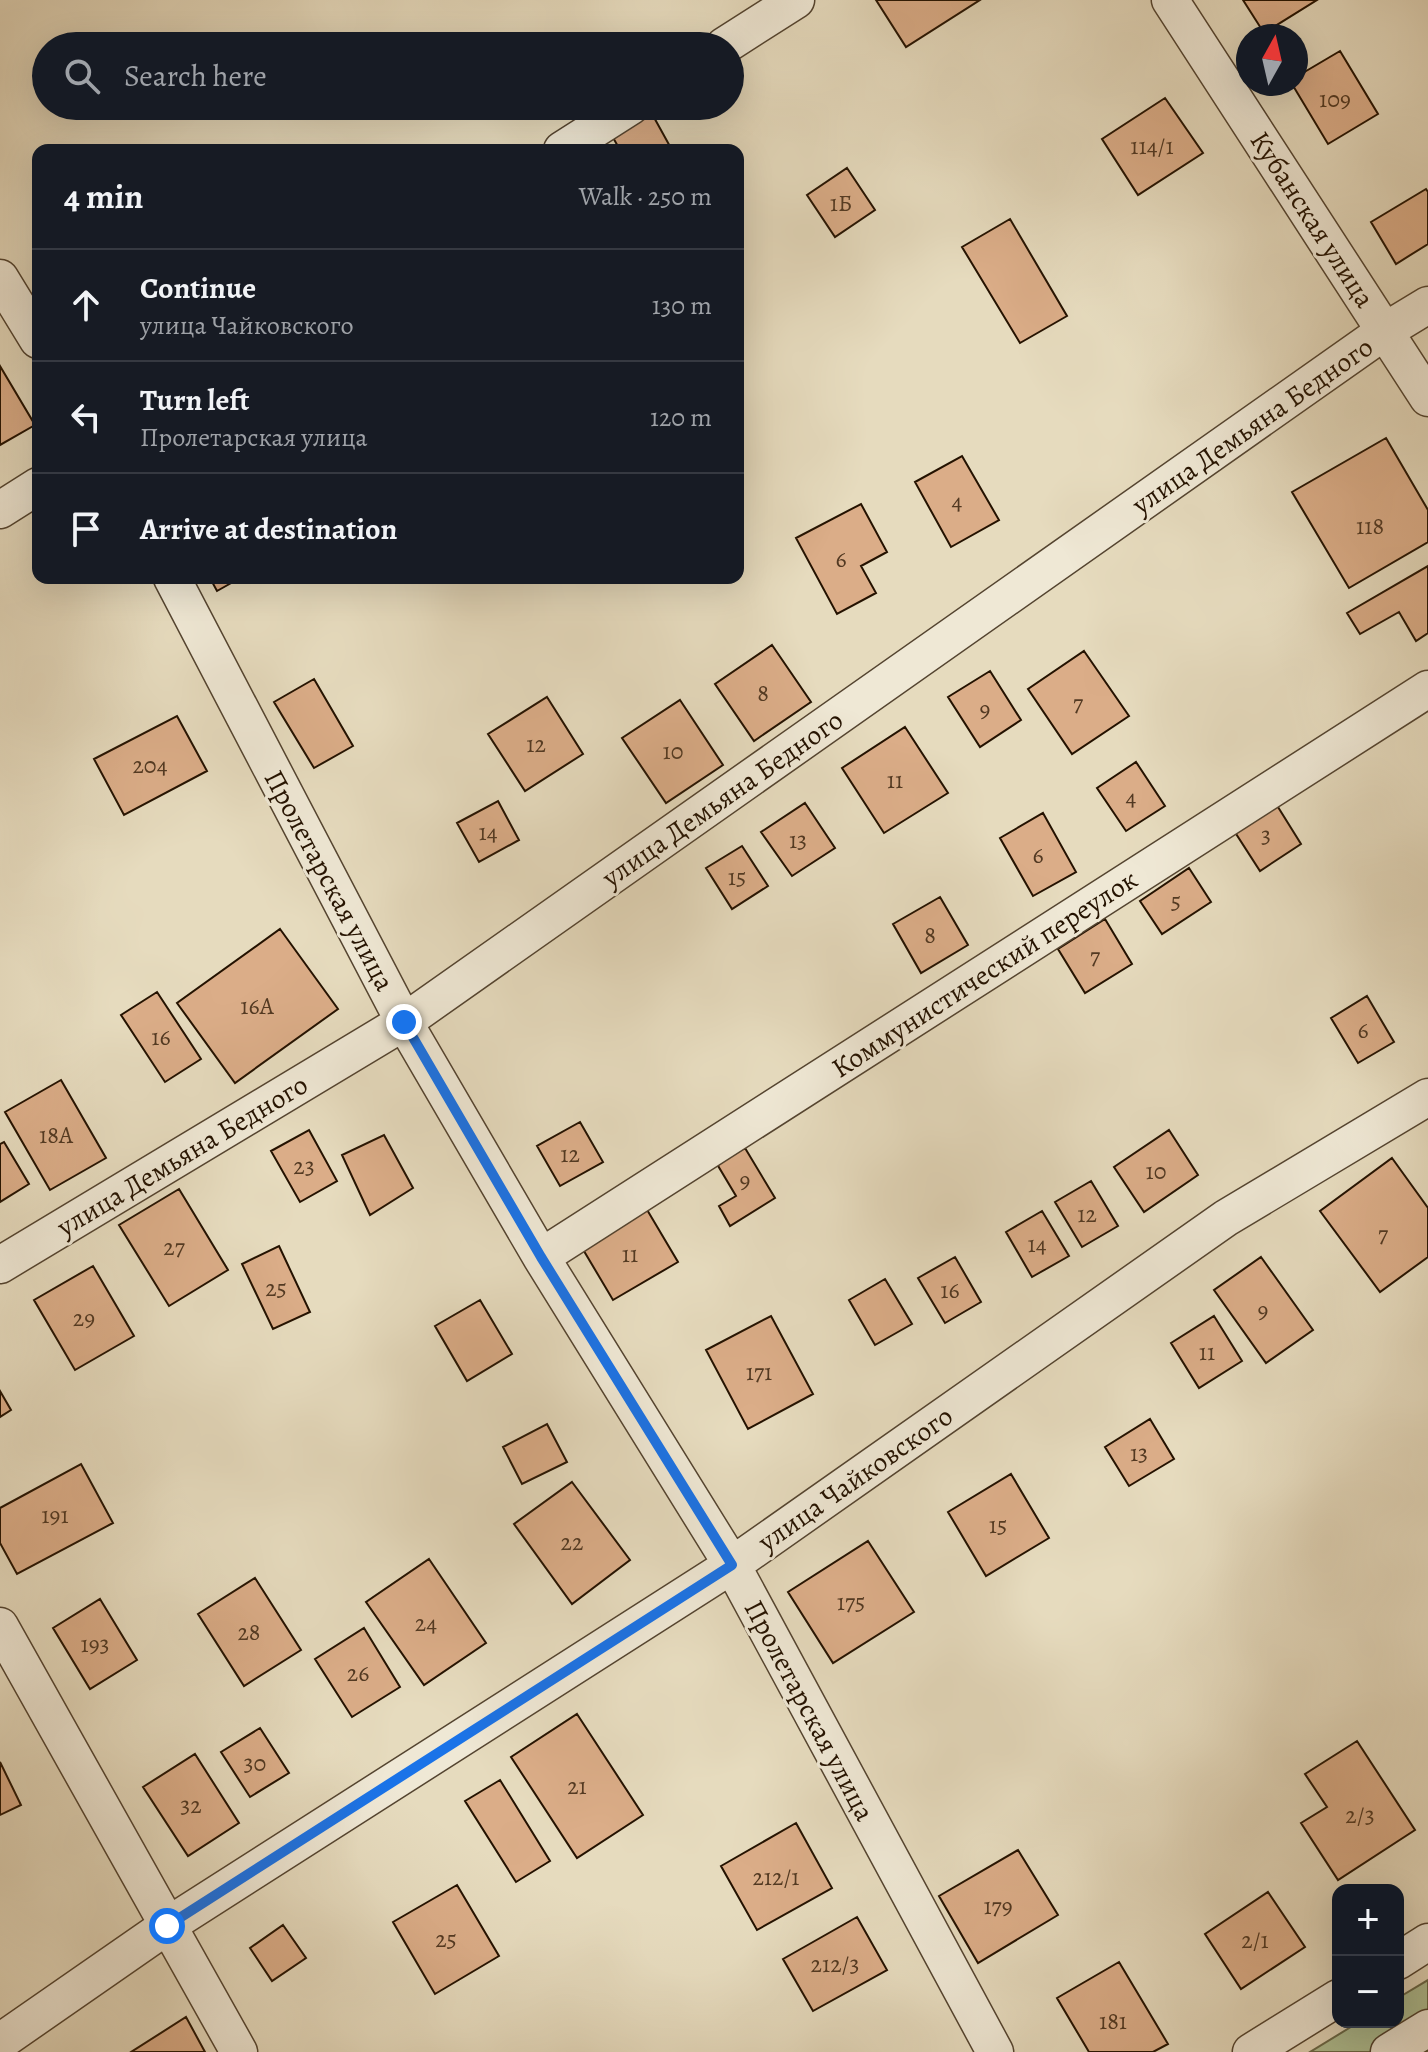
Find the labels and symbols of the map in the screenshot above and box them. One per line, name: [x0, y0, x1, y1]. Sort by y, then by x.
north arrow: [1236, 24, 1308, 96]
house number: 109: [1319, 83, 1351, 115]
street label: Кубанская улица: [1241, 124, 1383, 315]
house number: 114/1: [1130, 130, 1174, 162]
house number: 1Б: [830, 187, 852, 219]
street label: улица Демьяна Бедного: [1124, 328, 1381, 524]
house number: 4: [952, 485, 963, 517]
house number: 118: [1356, 510, 1384, 542]
house number: 6: [835, 543, 847, 575]
house number: 8: [757, 677, 769, 709]
house number: 7: [1073, 687, 1084, 719]
house number: 9: [980, 693, 990, 725]
street label: улица Демьяна Бедного: [594, 701, 851, 897]
house number: 12: [526, 728, 546, 760]
house number: 10: [663, 735, 684, 767]
house number: 204: [132, 749, 168, 781]
street label: Пролетарская улица: [255, 763, 403, 998]
house number: 11: [887, 764, 903, 796]
house number: 4: [1126, 781, 1137, 813]
house number: 14: [478, 816, 498, 848]
house number: 3: [1261, 819, 1271, 851]
house number: 13: [789, 824, 807, 856]
house number: 6: [1032, 839, 1044, 871]
street label: Коммунистический переулок: [824, 860, 1145, 1087]
house number: 15: [728, 861, 746, 893]
house number: 5: [1171, 885, 1181, 917]
house number: 8: [924, 919, 936, 951]
house number: 7: [1090, 940, 1101, 972]
house number: 16А: [240, 990, 275, 1022]
route end: [386, 1004, 422, 1040]
house number: 6: [1357, 1014, 1369, 1046]
house number: 16: [151, 1021, 171, 1053]
street label: улица Демьяна Бедного: [49, 1066, 315, 1246]
house number: 18А: [39, 1119, 74, 1151]
house number: 12: [560, 1138, 580, 1170]
house number: 23: [293, 1150, 315, 1182]
house number: 10: [1146, 1155, 1167, 1187]
house number: 9: [740, 1164, 750, 1196]
house number: 12: [1077, 1198, 1097, 1230]
house number: 7: [1378, 1218, 1389, 1250]
house number: 14: [1027, 1228, 1047, 1260]
house number: 27: [163, 1231, 186, 1263]
house number: 11: [622, 1238, 638, 1270]
house number: 25: [265, 1272, 287, 1304]
house number: 16: [940, 1274, 960, 1306]
house number: 9: [1258, 1294, 1268, 1326]
house number: 29: [73, 1302, 95, 1334]
house number: 11: [1199, 1336, 1215, 1368]
house number: 171: [746, 1356, 772, 1388]
street label: улица Чайковского: [750, 1397, 961, 1561]
house number: 13: [1130, 1437, 1148, 1469]
house number: 191: [41, 1499, 69, 1531]
house number: 15: [989, 1509, 1007, 1541]
house number: 22: [561, 1526, 583, 1558]
house number: 175: [837, 1586, 865, 1618]
street label: Пролетарская улица: [735, 1593, 883, 1828]
house number: 24: [415, 1607, 437, 1639]
house number: 28: [237, 1616, 261, 1648]
house number: 193: [80, 1628, 110, 1660]
house number: 26: [347, 1657, 369, 1689]
house number: 30: [244, 1747, 266, 1779]
house number: 21: [567, 1770, 587, 1802]
house number: 32: [180, 1789, 202, 1821]
house number: 2/3: [1345, 1799, 1375, 1831]
house number: 212/1: [752, 1861, 800, 1893]
house number: 179: [983, 1890, 1013, 1922]
route start: [149, 1908, 185, 1944]
house number: 25: [435, 1923, 457, 1955]
house number: 2/1: [1241, 1924, 1269, 1956]
house number: 212/3: [811, 1948, 859, 1980]
house number: 181: [1099, 2005, 1127, 2037]

